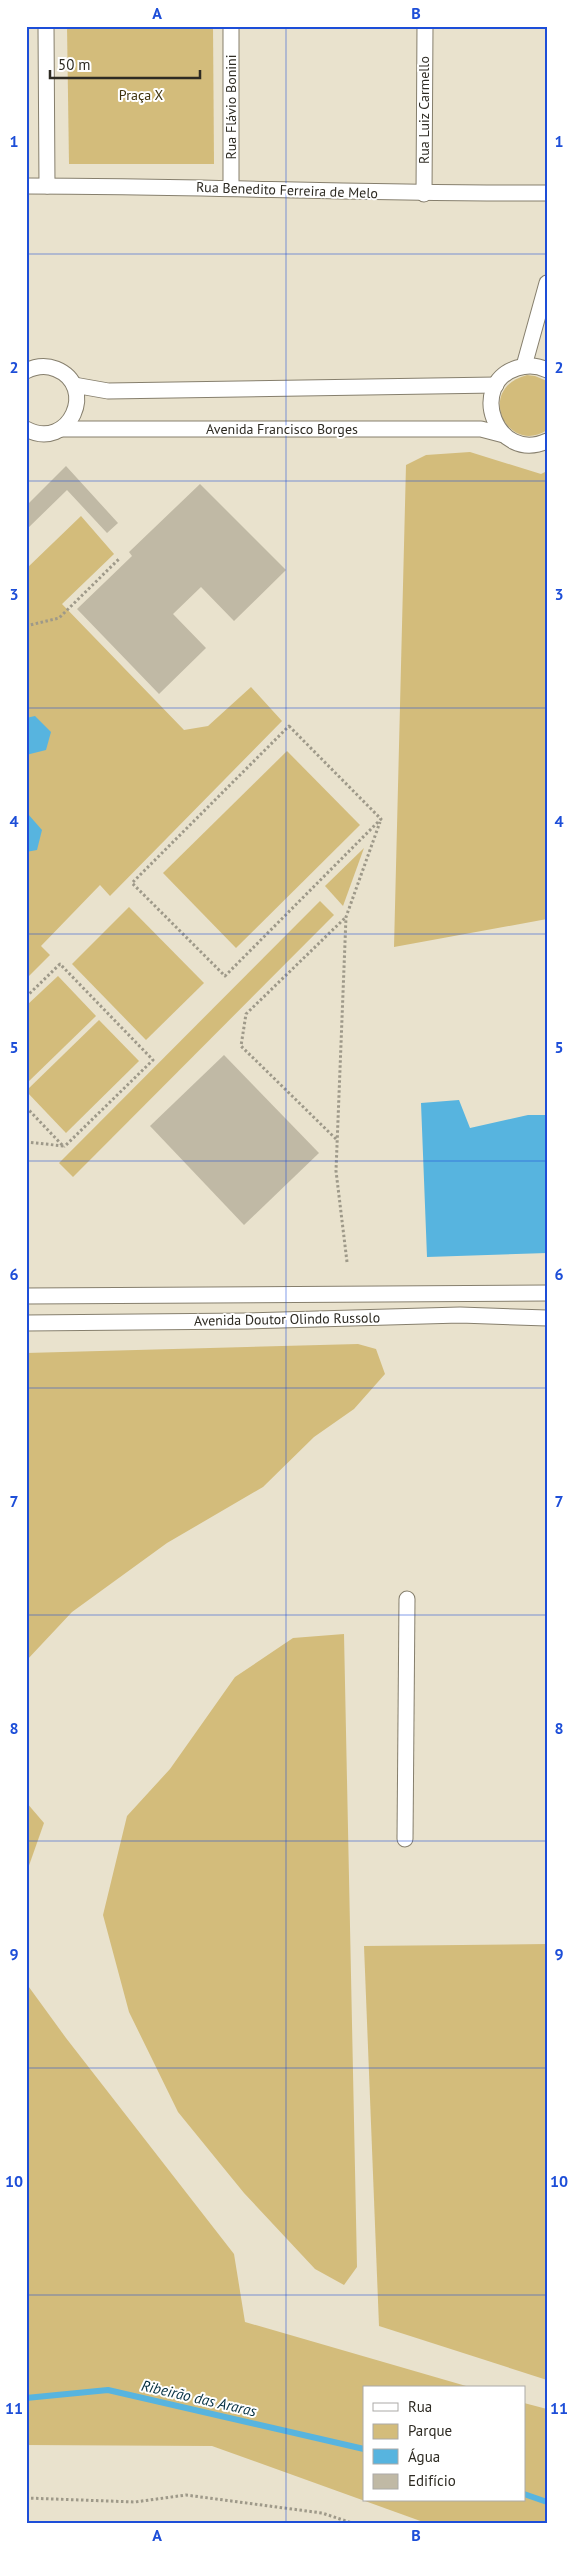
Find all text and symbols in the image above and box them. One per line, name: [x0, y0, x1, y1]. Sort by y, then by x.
text: A: [152, 3, 162, 23]
text: B: [411, 3, 421, 23]
scale bar: [50, 48, 200, 80]
text: 50 m: [58, 55, 91, 74]
street label: Rua Flávio Bonini: [222, 55, 240, 159]
street label: Rua Luiz Carmello: [415, 56, 433, 164]
park label: Praça X: [119, 86, 163, 104]
text: 1: [9, 131, 19, 151]
text: 1: [554, 131, 564, 151]
street label: Rua Benedito Ferreira de Melo: [196, 178, 378, 202]
text: 2: [9, 357, 19, 377]
text: 2: [554, 357, 564, 377]
street label: Avenida Francisco Borges: [206, 420, 358, 438]
text: 3: [9, 584, 19, 604]
text: 3: [554, 584, 564, 604]
text: 4: [9, 811, 19, 831]
text: 4: [554, 811, 564, 831]
text: 5: [9, 1037, 19, 1057]
text: 5: [554, 1037, 564, 1057]
text: 6: [9, 1264, 19, 1284]
text: 6: [554, 1264, 564, 1284]
street label: Avenida Doutor Olindo Russolo: [194, 1308, 380, 1330]
text: 7: [9, 1491, 19, 1511]
text: 7: [554, 1491, 564, 1511]
text: 8: [9, 1718, 19, 1738]
text: 8: [554, 1718, 564, 1738]
text: 9: [9, 1944, 19, 1964]
text: 9: [554, 1944, 564, 1964]
text: 10: [5, 2171, 23, 2191]
text: 10: [550, 2171, 568, 2191]
water label: Ribeirão das Araras: [140, 2376, 258, 2420]
legend: [363, 2386, 526, 2502]
text: Rua: [408, 2397, 432, 2416]
text: 11: [5, 2398, 23, 2418]
text: 11: [550, 2398, 568, 2418]
text: Parque: [408, 2421, 452, 2440]
text: Água: [408, 2447, 440, 2466]
text: Edifício: [408, 2471, 456, 2490]
text: A: [152, 2525, 162, 2545]
text: B: [411, 2525, 421, 2545]

